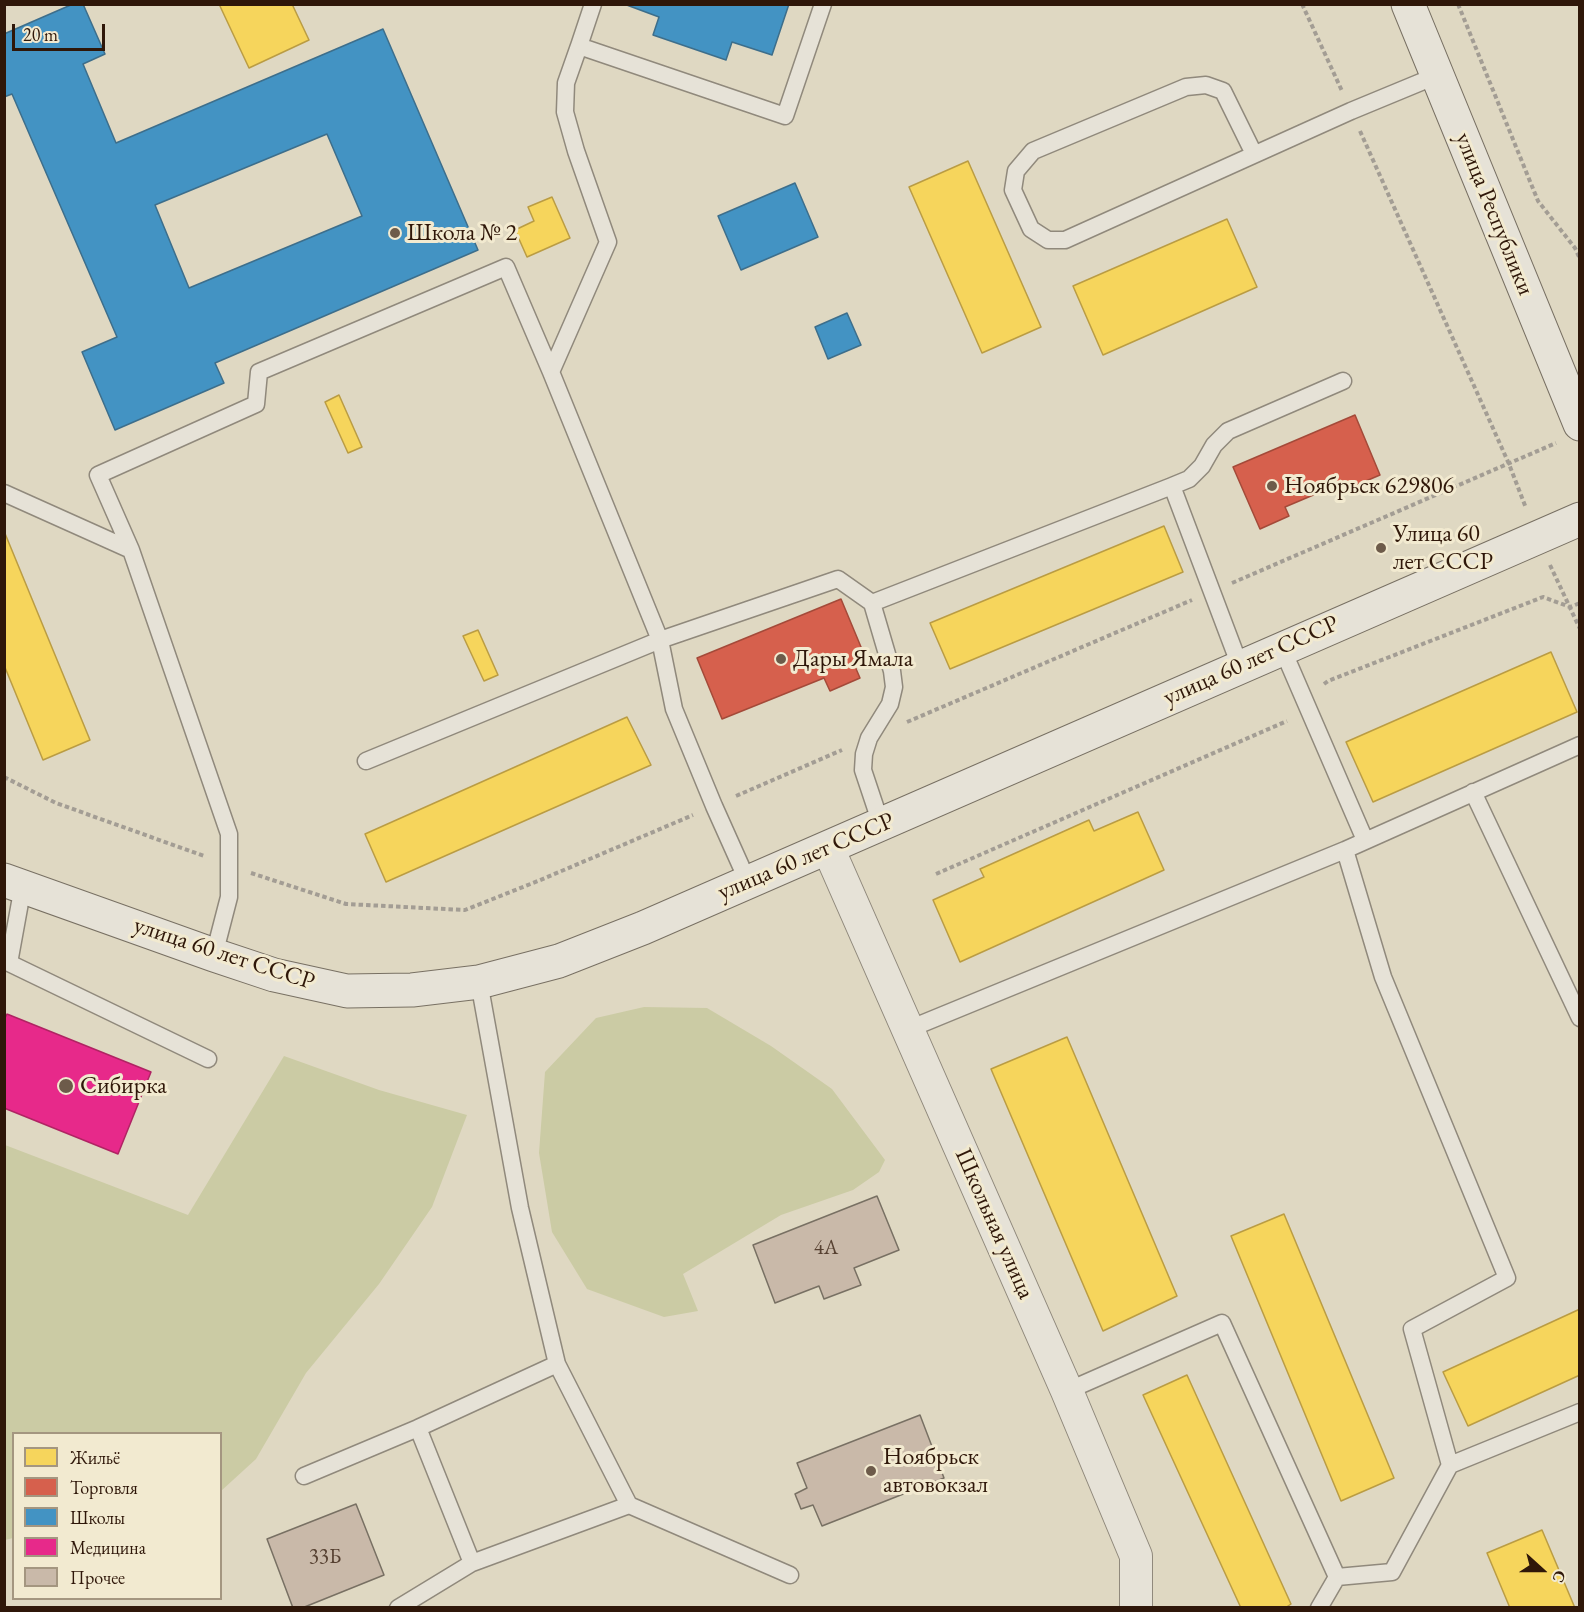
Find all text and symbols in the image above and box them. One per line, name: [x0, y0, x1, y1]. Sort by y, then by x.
scale bar: [15, 12, 108, 50]
text: 20 m: [23, 23, 58, 46]
street label: улица Республики: [1448, 128, 1540, 300]
place label: Школа № 2: [407, 219, 517, 247]
marker: Школа № 2: [388, 226, 402, 240]
place label: Ноябрьск 629806: [1284, 472, 1454, 500]
marker: Ноябрьск 629806: [1265, 479, 1279, 493]
place label: Улица 60 лет СССР: [1393, 520, 1493, 576]
marker: Улица 60 лет СССР: [1374, 541, 1388, 555]
street label: улица 60 лет СССР: [1159, 609, 1343, 713]
place label: Дары Ямала: [793, 645, 913, 673]
marker: Дары Ямала: [774, 652, 788, 666]
street label: улица 60 лет СССР: [714, 807, 898, 907]
street label: улица 60 лет СССР: [130, 911, 318, 997]
place label: Сибирка: [80, 1072, 167, 1100]
marker: Сибирка: [57, 1077, 75, 1095]
street label: Школьная улица: [948, 1144, 1040, 1304]
house number: 4А: [814, 1235, 838, 1261]
legend: [12, 1432, 222, 1600]
place label: Ноябрьск автовокзал: [883, 1443, 988, 1499]
text: Жильё: [70, 1446, 120, 1469]
marker: Ноябрьск автовокзал: [864, 1464, 878, 1478]
text: Торговля: [70, 1476, 138, 1499]
text: Школы: [70, 1506, 125, 1529]
text: Медицина: [70, 1536, 146, 1559]
north arrow: [1512, 1540, 1572, 1600]
house number: 33Б: [309, 1544, 341, 1570]
text: Прочее: [70, 1566, 125, 1589]
text: С: [1547, 1568, 1571, 1586]

